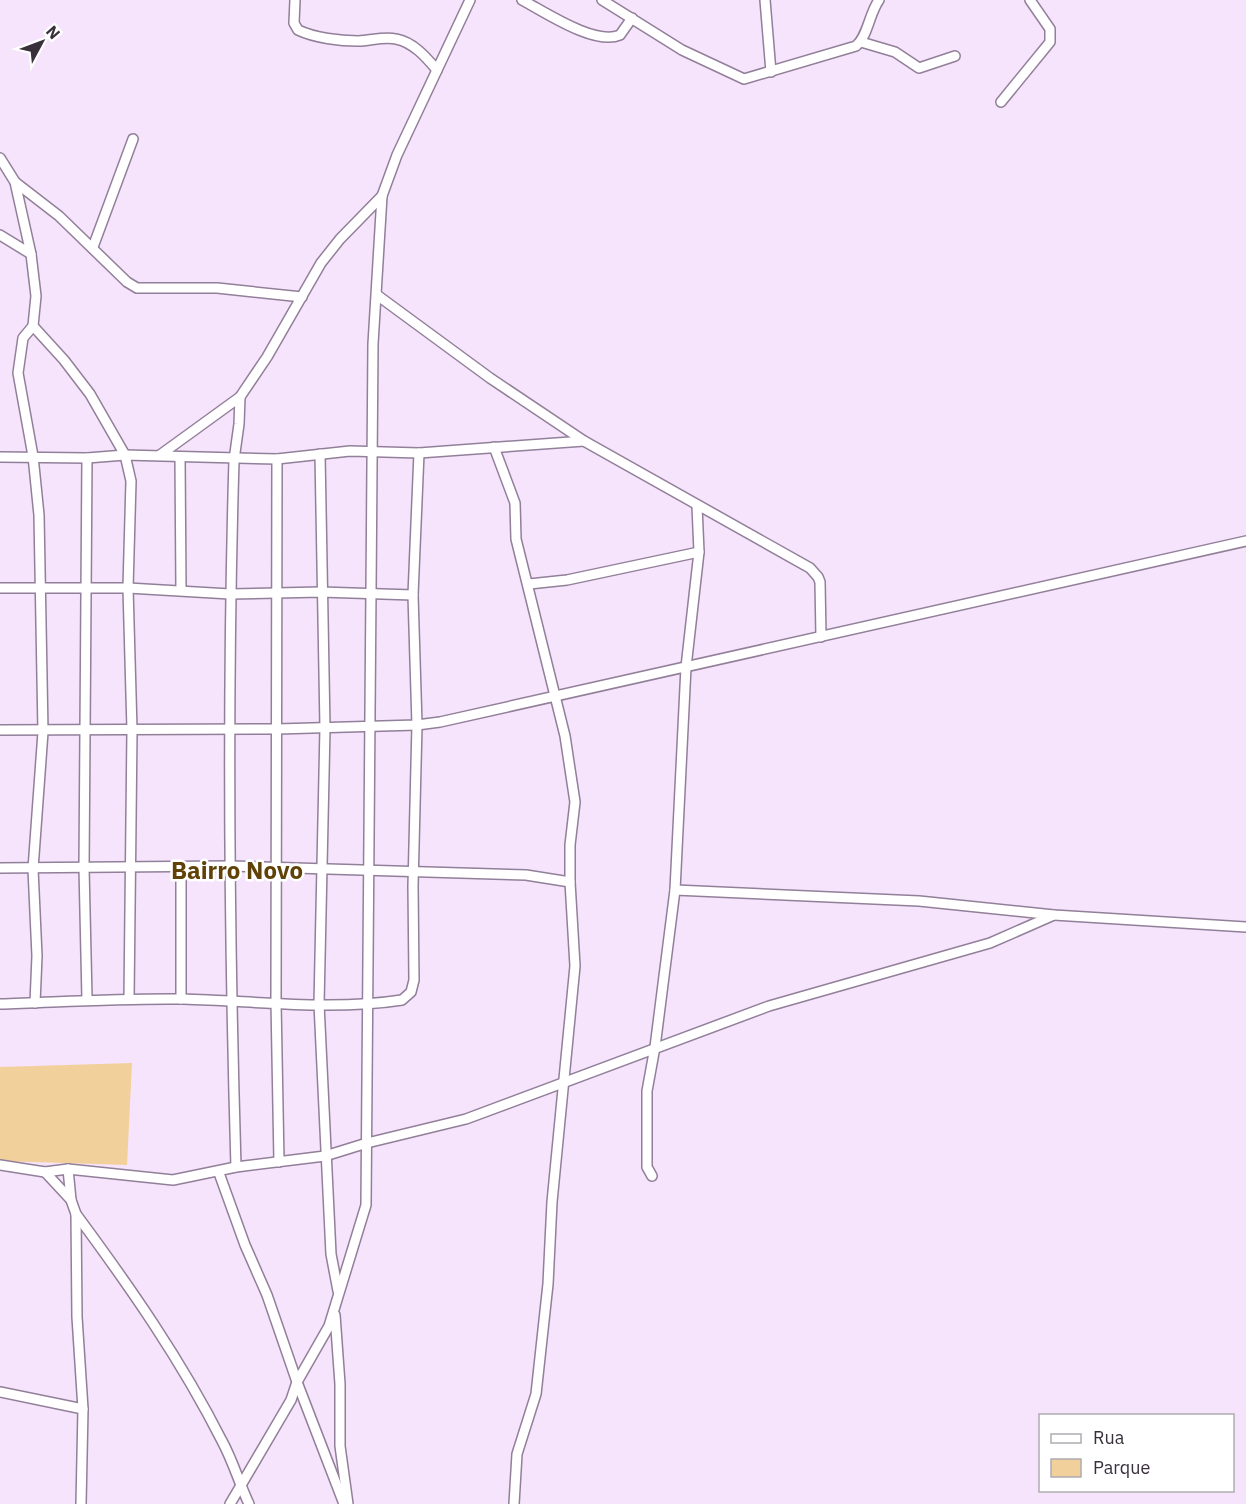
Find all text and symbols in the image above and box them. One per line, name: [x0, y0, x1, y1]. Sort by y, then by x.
north arrow: [12, 12, 72, 72]
text: N: [42, 21, 65, 43]
district label: Bairro Novo: [171, 854, 303, 886]
legend: [1039, 1414, 1234, 1492]
text: Rua: [1093, 1426, 1125, 1449]
text: Parque: [1093, 1456, 1151, 1479]

